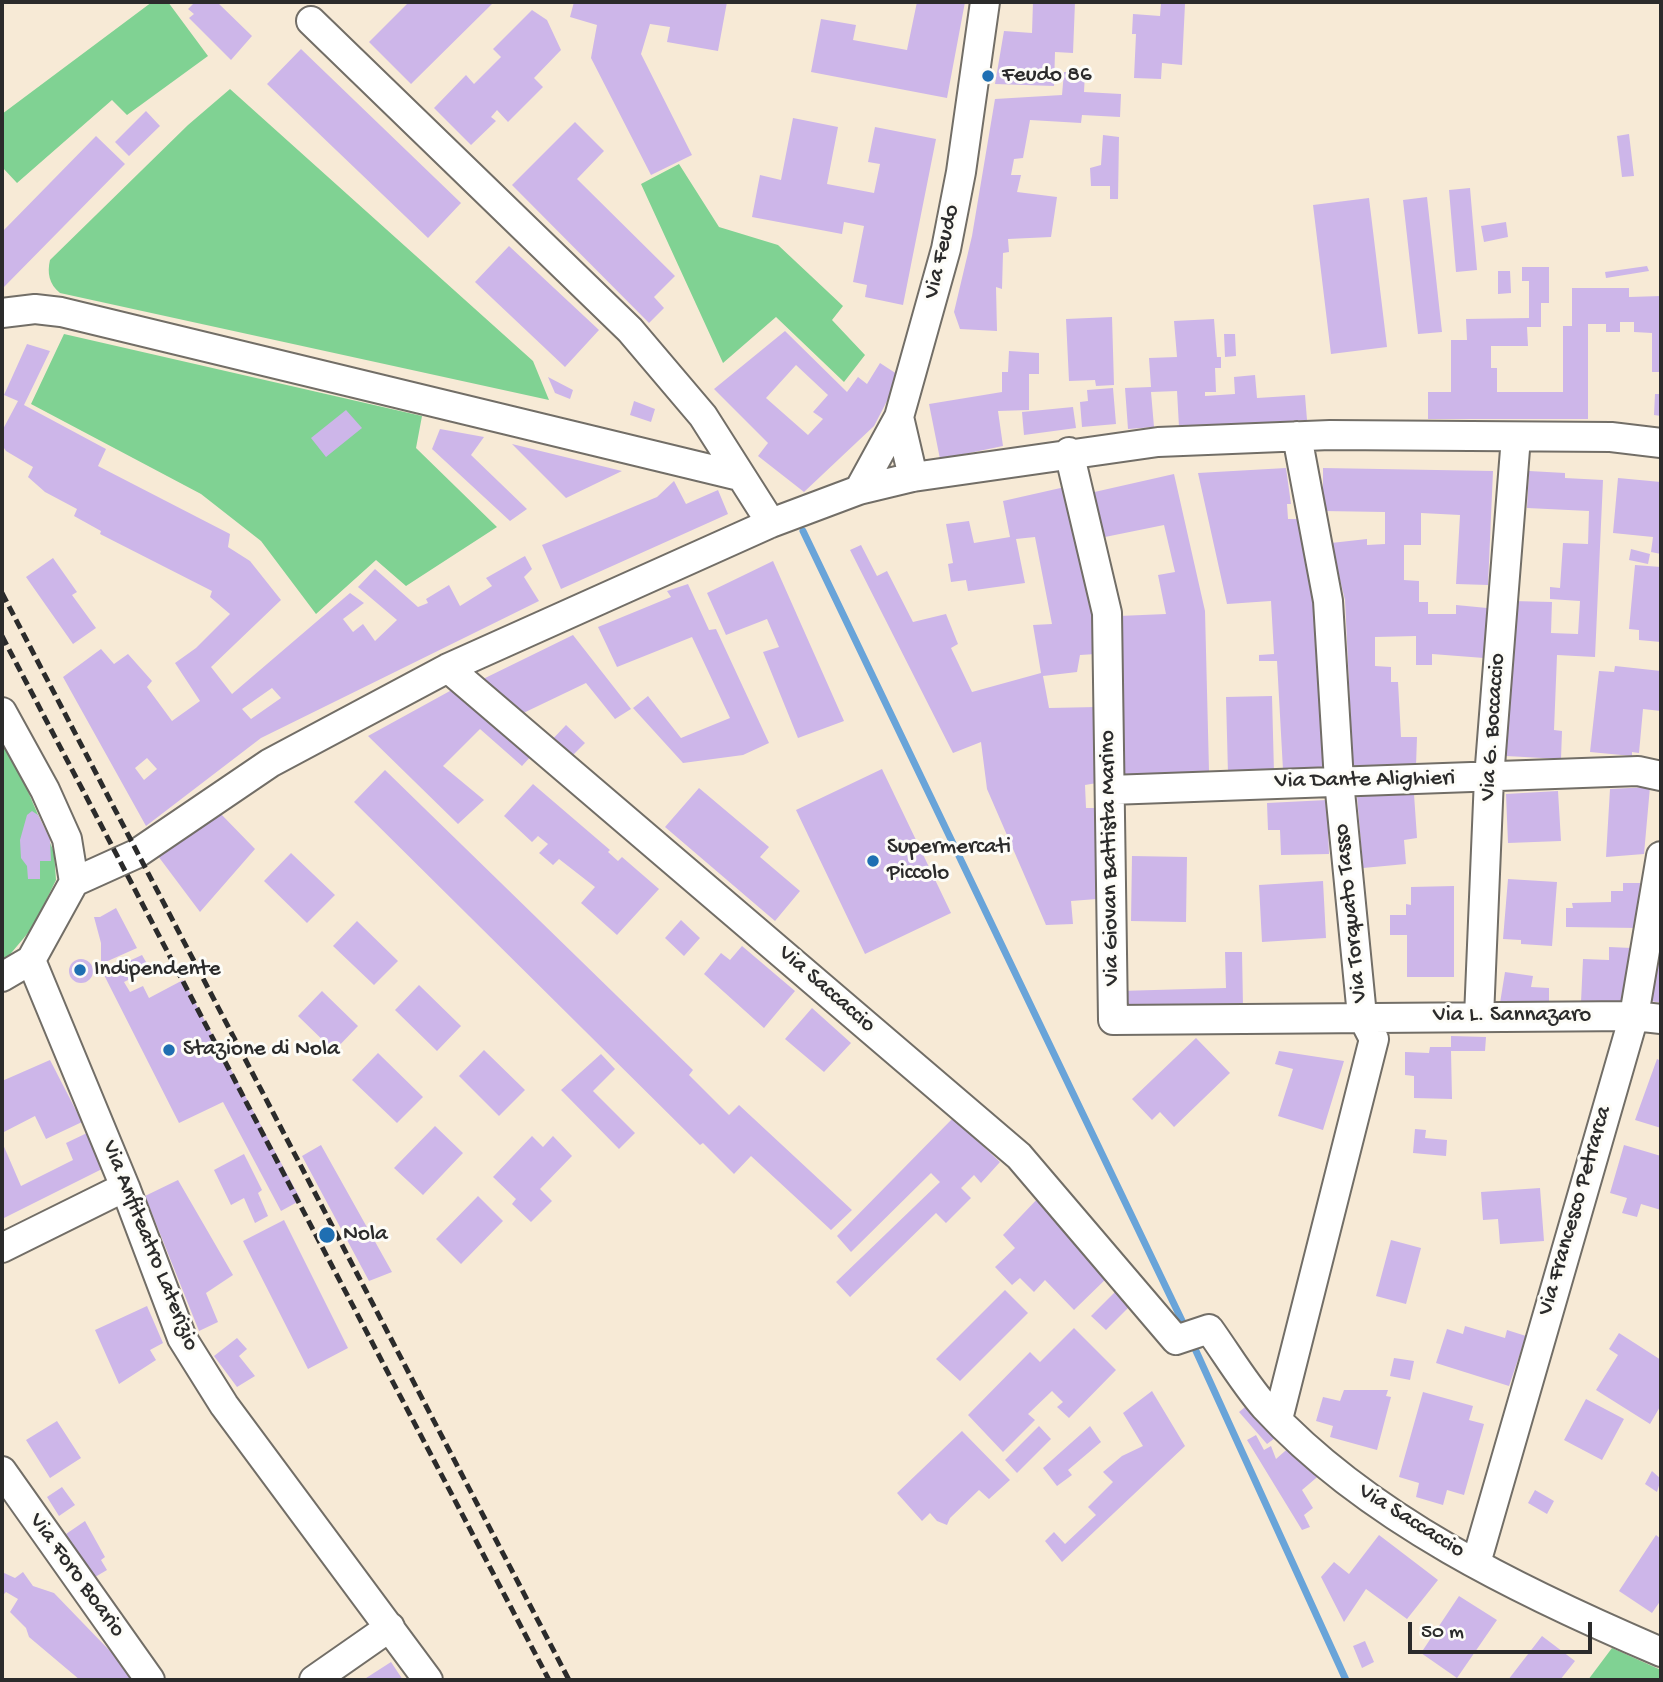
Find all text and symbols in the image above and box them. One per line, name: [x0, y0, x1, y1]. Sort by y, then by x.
place label: Feudo 86: [1002, 62, 1092, 90]
marker: Feudo 86: [980, 68, 996, 84]
street label: Via Feudo: [919, 202, 967, 302]
street label: Via G. Boccaccio: [1475, 652, 1513, 802]
street label: Via Giovan Battista Marino: [1095, 730, 1127, 986]
street label: Via Dante Alighieri: [1275, 766, 1455, 796]
street label: Via Torquato Tasso: [1329, 822, 1375, 1004]
place label: Supermercati Piccolo: [887, 834, 1011, 888]
marker: Supermercati Piccolo: [865, 853, 881, 869]
street label: Via Saccaccio: [772, 940, 880, 1040]
place label: Indipendente: [94, 956, 221, 984]
marker: Indipendente: [72, 962, 88, 978]
street label: Via L. Sannazaro: [1433, 1002, 1591, 1030]
place label: Stazione di Nola: [183, 1036, 340, 1064]
marker: Stazione di Nola: [161, 1042, 177, 1058]
street label: Via Francesco Petrarca: [1533, 1103, 1619, 1319]
street label: Via Anfiteatro Laterizio: [94, 1137, 204, 1355]
place label: Nola: [343, 1221, 388, 1249]
marker: Nola: [317, 1225, 337, 1245]
street label: Via Saccaccio: [1353, 1478, 1469, 1566]
street label: Via Foro Boario: [22, 1509, 130, 1643]
scale bar: [1411, 1608, 1595, 1652]
text: 50 m: [1421, 1621, 1464, 1646]

